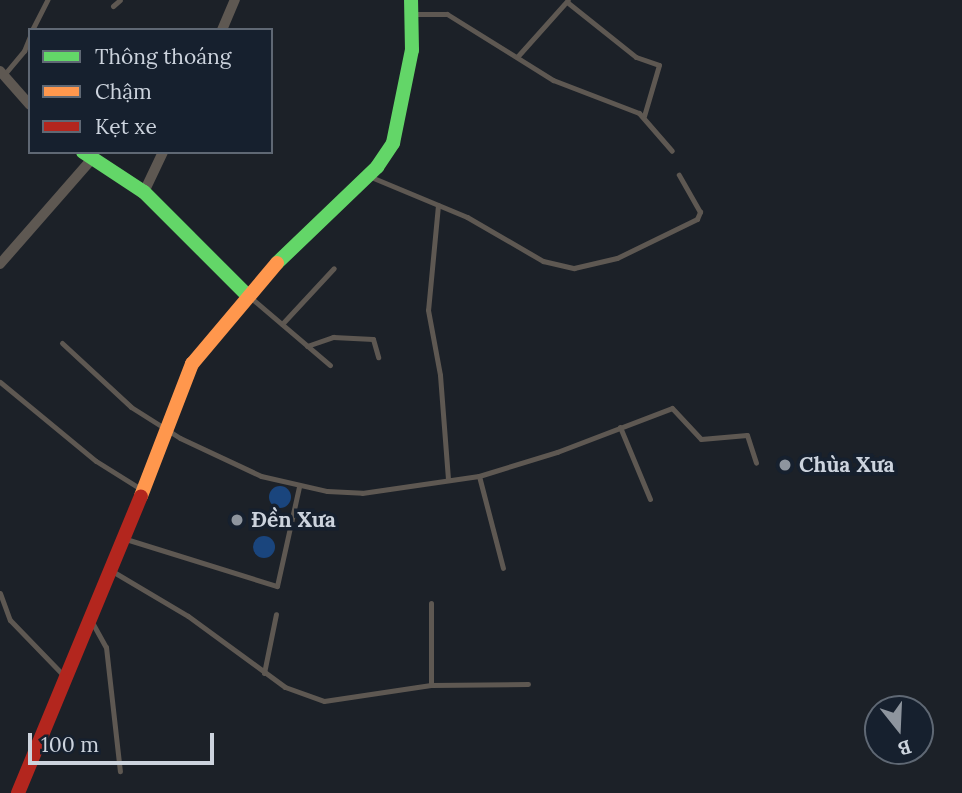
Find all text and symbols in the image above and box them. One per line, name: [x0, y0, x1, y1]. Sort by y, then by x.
legend: [28, 28, 273, 154]
text: Thông thoáng: [95, 43, 231, 70]
text: Chậm: [95, 78, 152, 105]
text: Kẹt xe: [95, 113, 157, 140]
place label: Chùa Xưa: [799, 452, 895, 478]
marker: Chùa Xưa: [777, 457, 793, 473]
place label: Đền Xưa: [251, 507, 336, 533]
marker: Đền Xưa: [229, 512, 245, 528]
north arrow: [864, 695, 934, 765]
scale bar: [32, 720, 217, 764]
text: 100 m: [41, 731, 99, 758]
text: B: [895, 735, 915, 761]

